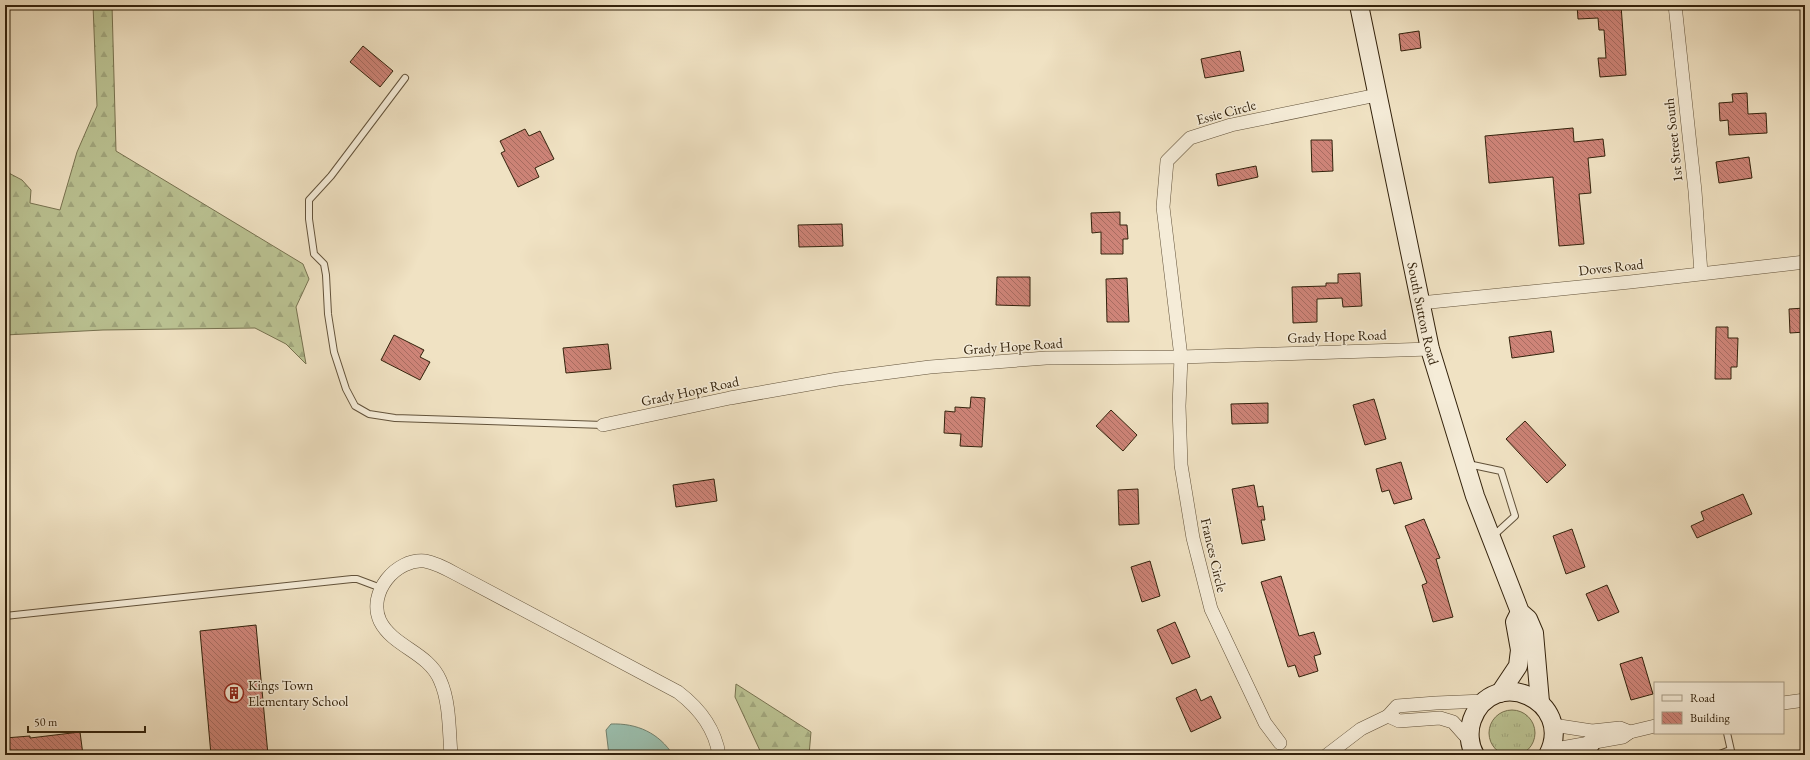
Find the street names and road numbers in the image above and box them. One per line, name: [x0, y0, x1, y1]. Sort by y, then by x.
street label: Essie Circle: [1194, 95, 1258, 129]
street label: 1st Street South: [1660, 97, 1686, 183]
street label: Doves Road: [1578, 255, 1645, 279]
street label: South Sutton Road: [1403, 261, 1444, 368]
street label: Grady Hope Road: [1287, 325, 1388, 347]
street label: Grady Hope Road: [963, 333, 1064, 358]
street label: Grady Hope Road: [639, 372, 741, 410]
street label: Frances Circle: [1197, 516, 1231, 594]

